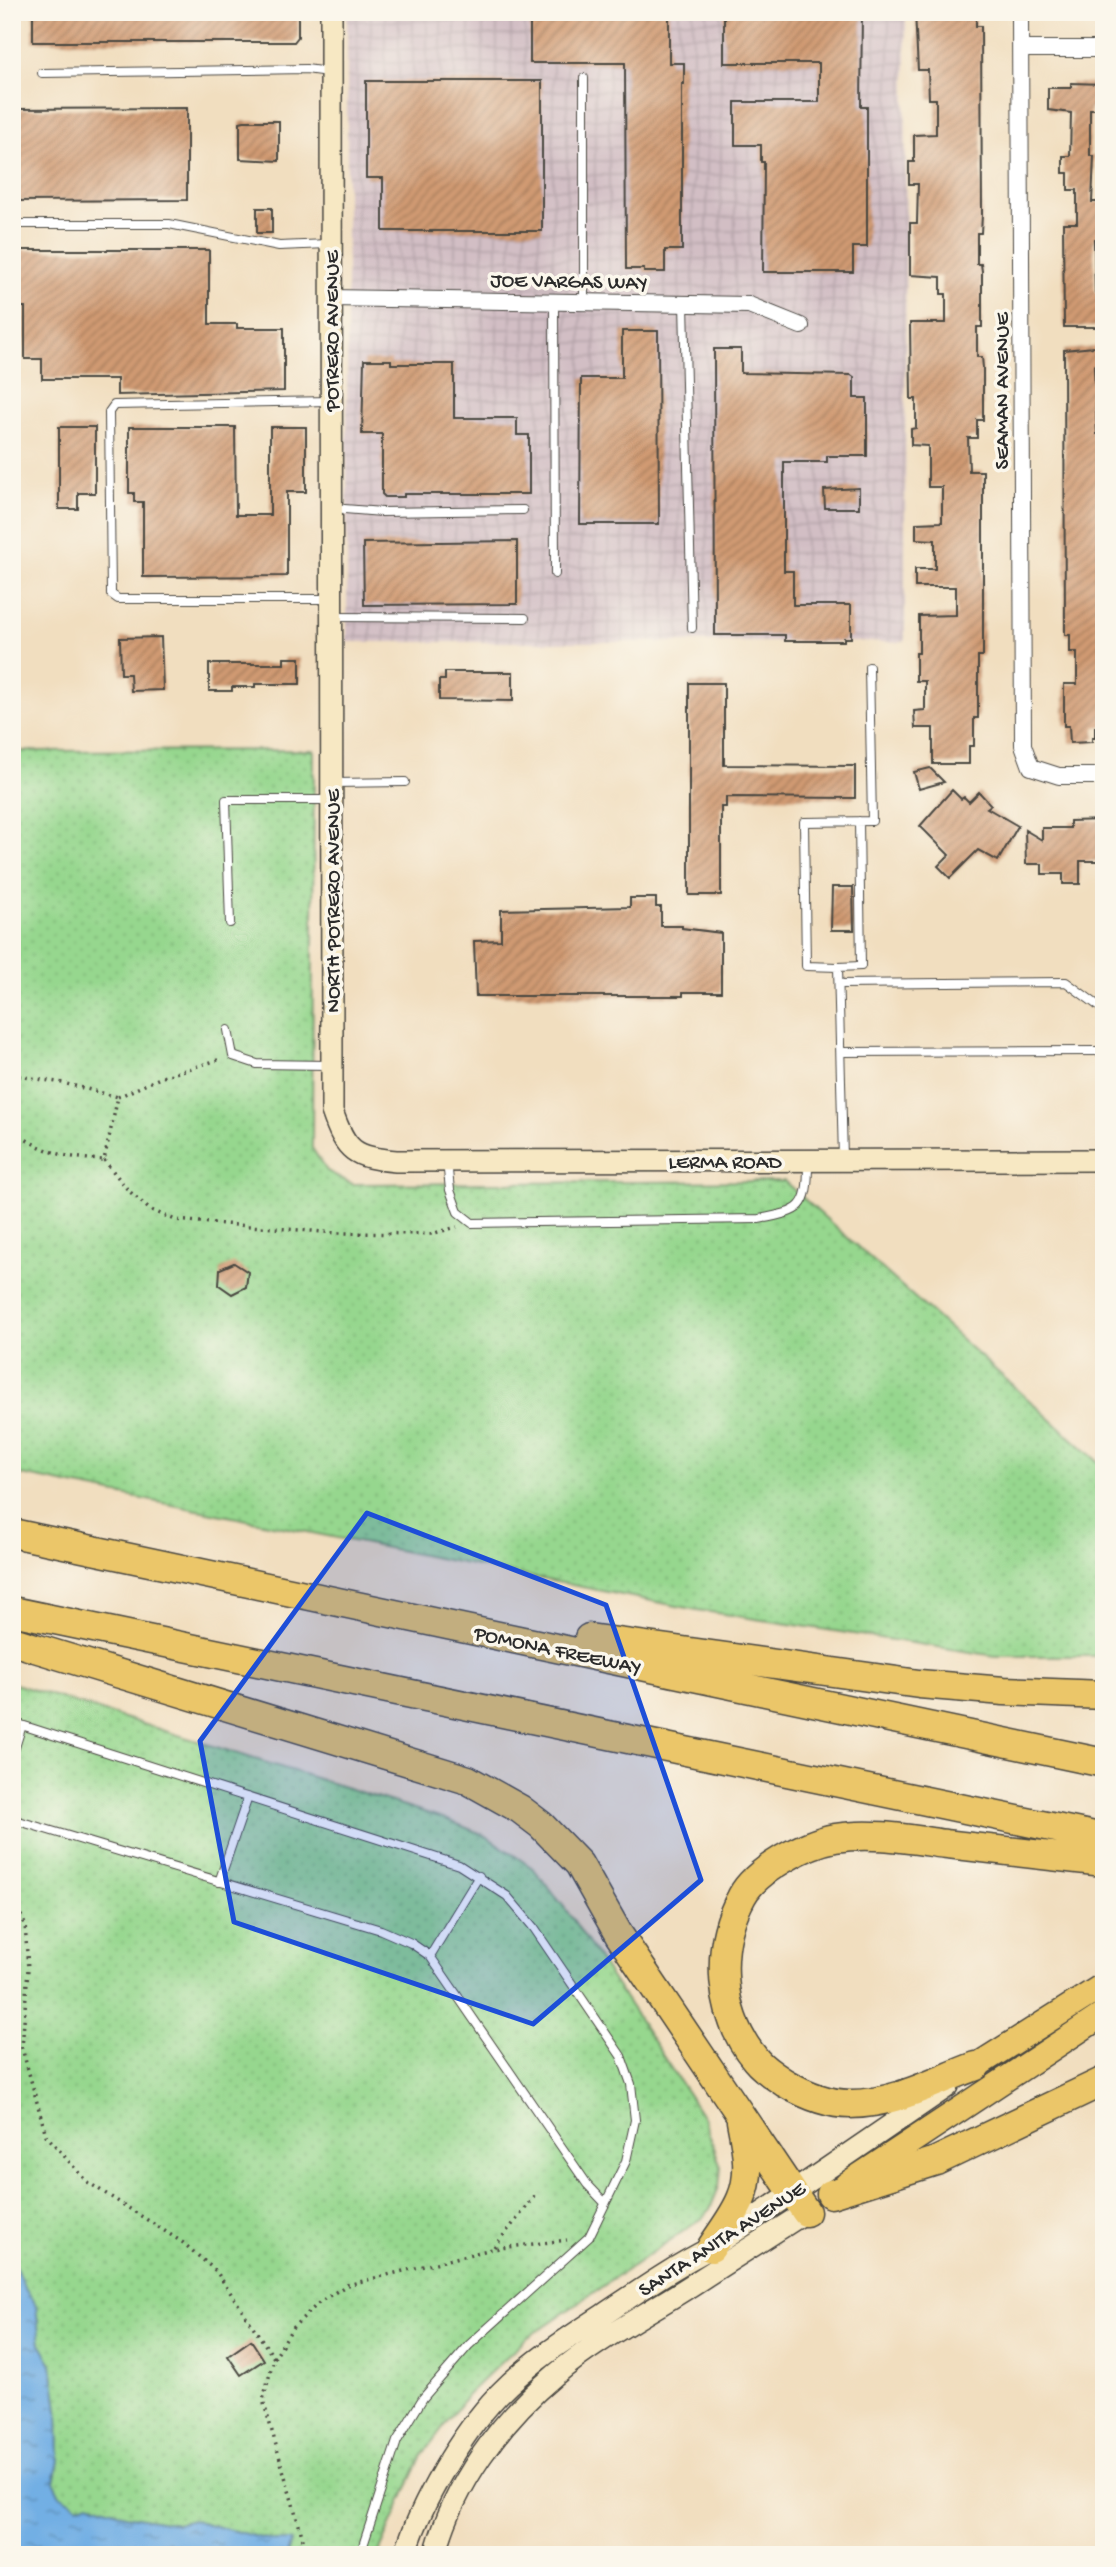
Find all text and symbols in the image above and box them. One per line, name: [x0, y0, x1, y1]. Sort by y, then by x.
street label: POTRERO AVENUE: [322, 250, 347, 413]
street label: JOE VARGAS WAY: [490, 270, 648, 297]
street label: SEAMAN AVENUE: [992, 312, 1017, 469]
street label: NORTH POTRERO AVENUE: [323, 788, 348, 1013]
street label: LERMA ROAD: [668, 1152, 782, 1177]
street label: POMONA FREEWAY: [470, 1622, 643, 1682]
street label: SANTA ANITA AVENUE: [635, 2177, 812, 2304]

